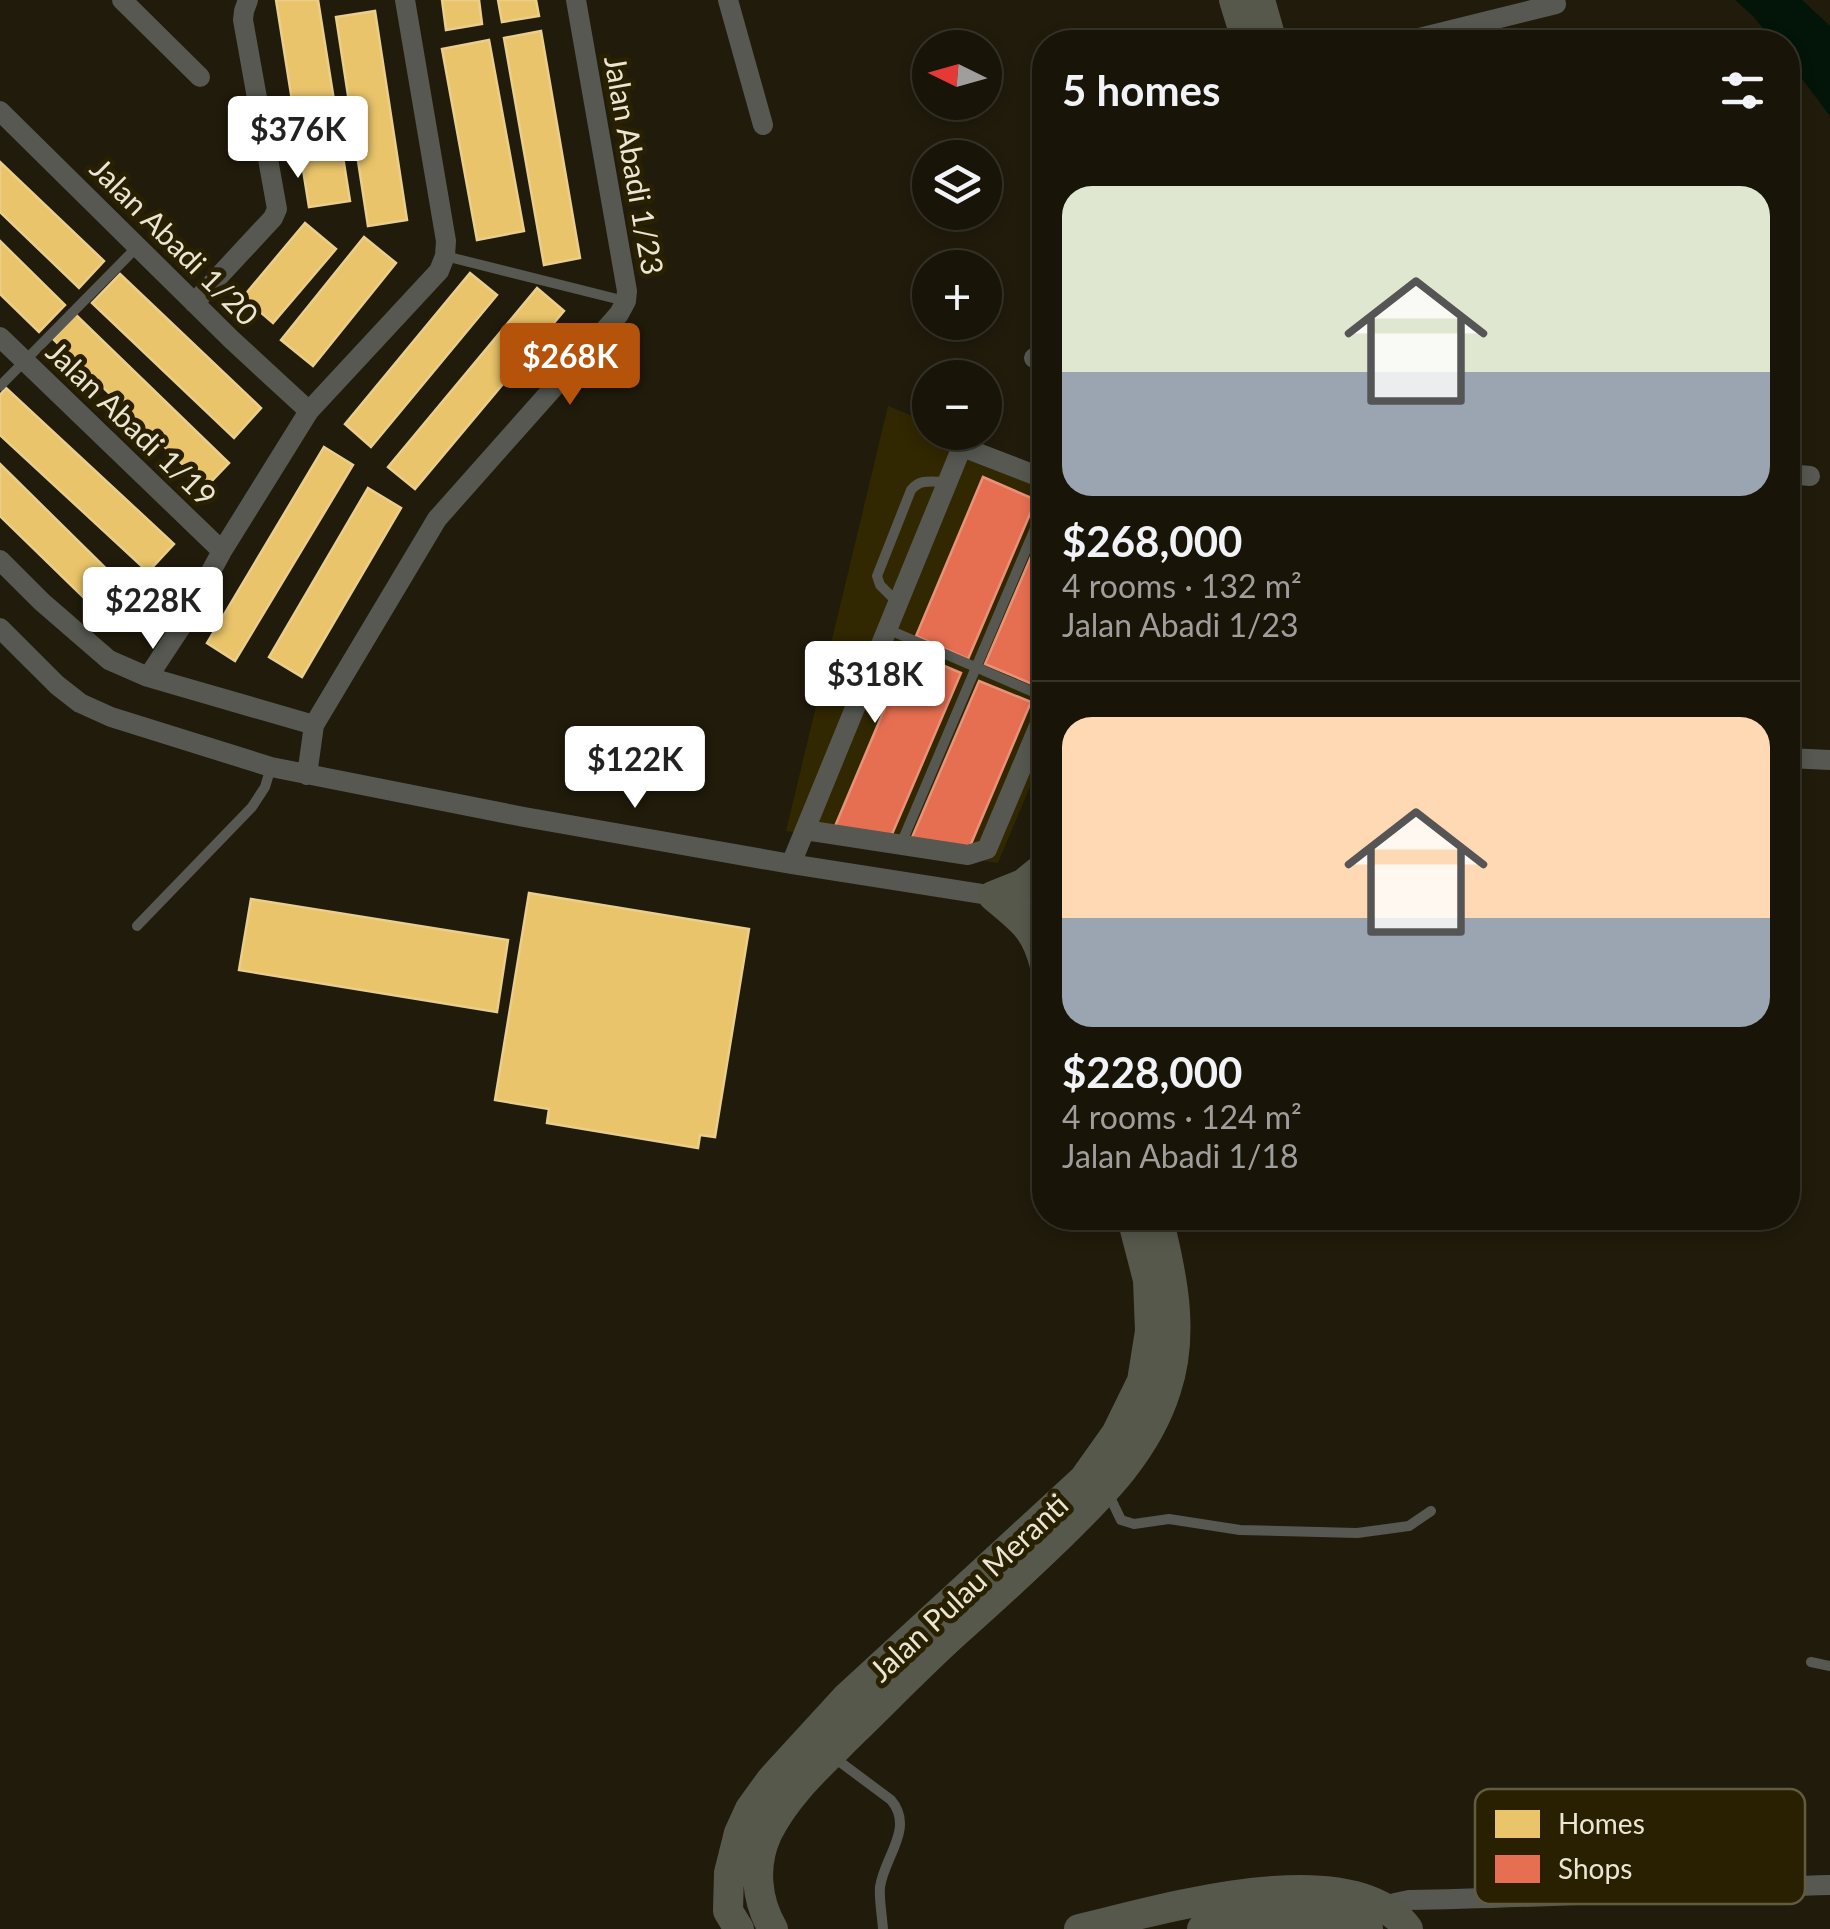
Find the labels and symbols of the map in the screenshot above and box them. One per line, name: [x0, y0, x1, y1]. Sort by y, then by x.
north arrow: [912, 30, 1002, 120]
street label: Jalan Abadi 1/23: [598, 53, 672, 277]
pin: $376K: [228, 96, 368, 181]
street label: Jalan Abadi 1/20: [84, 150, 266, 332]
pin: $268K: [500, 323, 640, 408]
street label: Jalan Abadi 1/19: [40, 333, 224, 513]
pin: $228K: [83, 567, 223, 652]
pin: $318K: [805, 641, 945, 726]
pin: $122K: [565, 726, 705, 811]
street label: Jalan Pulau Meranti: [861, 1486, 1075, 1688]
legend: [1475, 1789, 1805, 1904]
text: Homes: [1558, 1806, 1645, 1840]
text: Shops: [1558, 1851, 1632, 1885]

